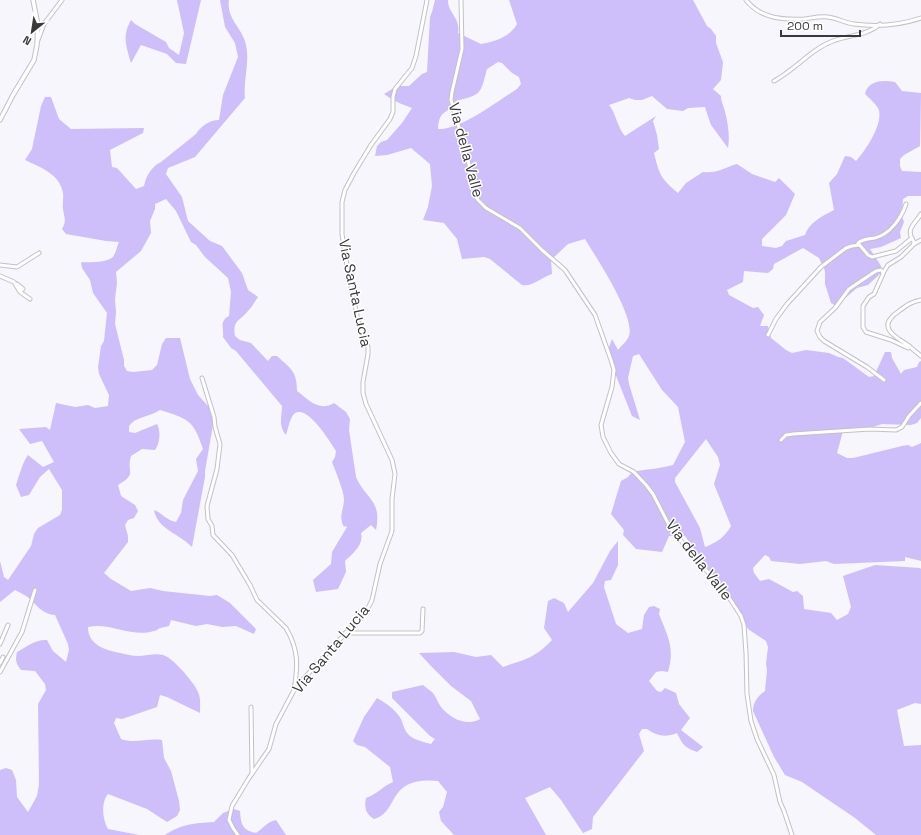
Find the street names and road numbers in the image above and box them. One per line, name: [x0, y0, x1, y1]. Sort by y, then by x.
street label: Via della Valle: [445, 100, 488, 199]
street label: Via Santa Lucia: [335, 237, 376, 349]
street label: Via della Valle: [662, 516, 737, 604]
street label: Via Santa Lucia: [288, 600, 374, 697]

